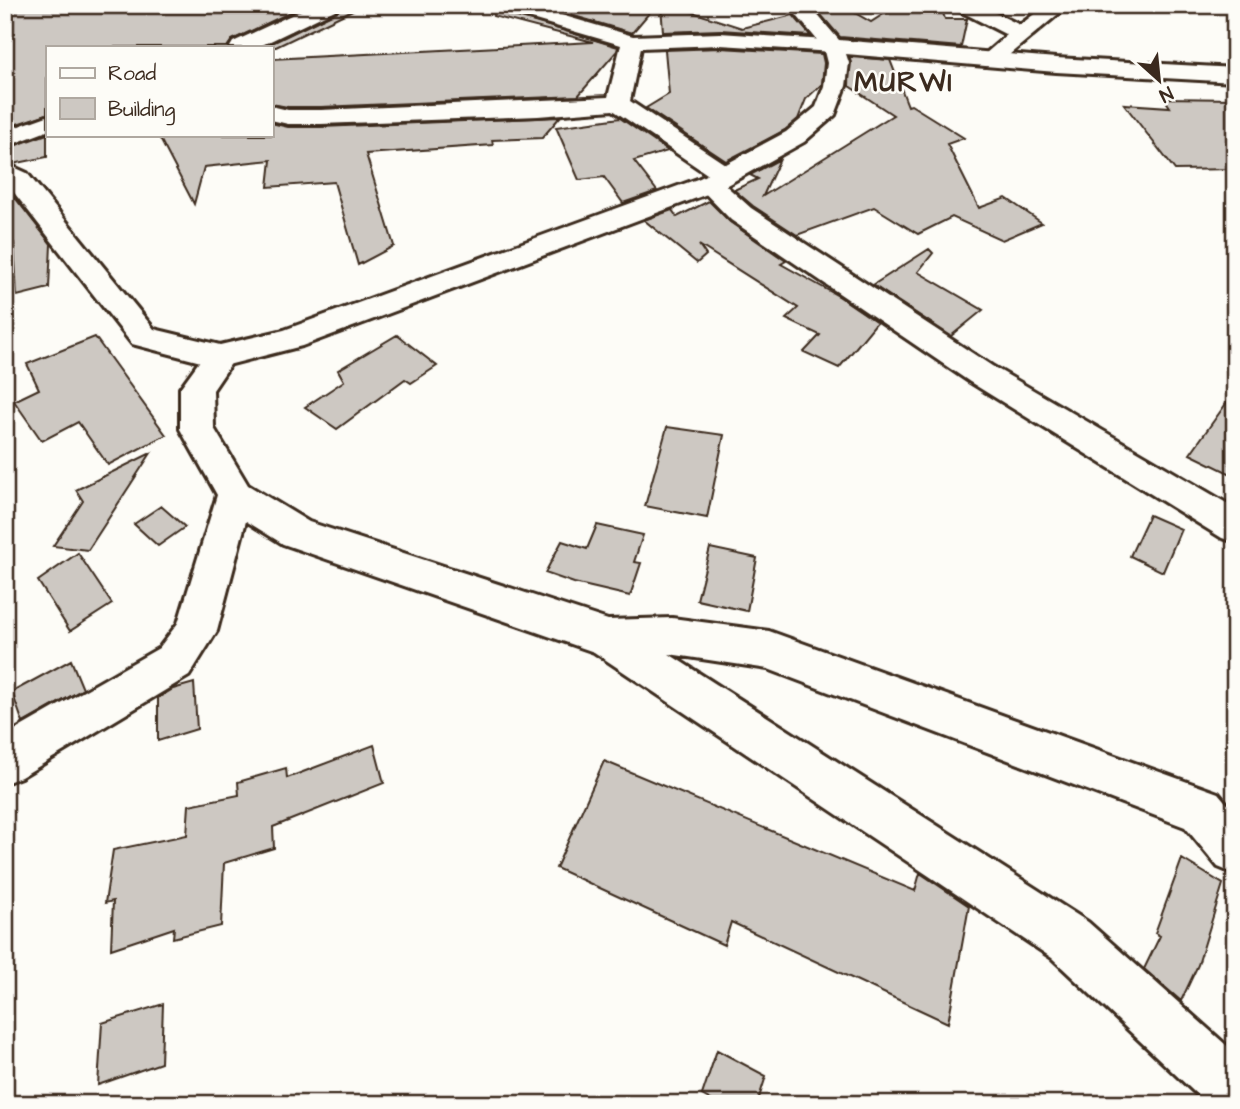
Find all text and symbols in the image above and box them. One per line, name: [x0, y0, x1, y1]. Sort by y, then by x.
legend: [46, 46, 273, 136]
north arrow: [1124, 46, 1194, 116]
text: Road: [108, 59, 156, 88]
district label: MURWI: [854, 63, 954, 102]
text: N: [1155, 79, 1177, 109]
text: Building: [108, 95, 176, 126]

